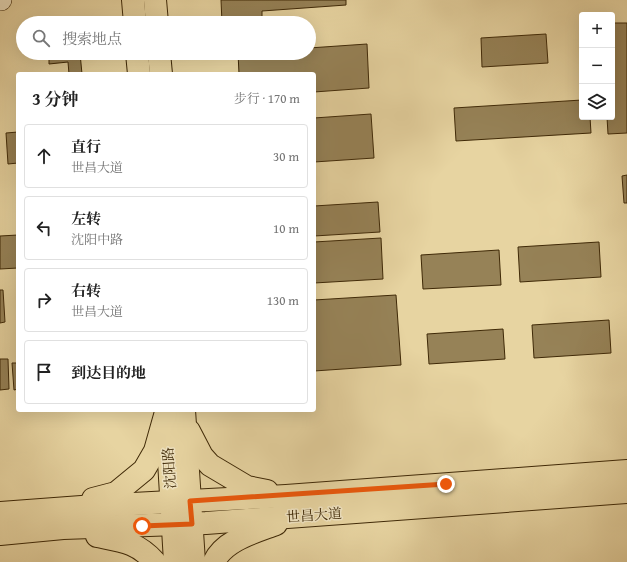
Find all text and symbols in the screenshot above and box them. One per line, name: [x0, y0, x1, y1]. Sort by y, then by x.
map controls: [579, 12, 615, 120]
button: +: [579, 12, 615, 48]
search box: [16, 16, 316, 60]
icon: search: [30, 27, 52, 49]
text: 搜索地点: [62, 28, 122, 49]
button: −: [579, 48, 615, 84]
button: layers: [579, 84, 615, 120]
text: 3 分钟: [32, 86, 79, 111]
text: 步行 · 170 m: [234, 89, 300, 108]
text: 直行: [71, 136, 101, 157]
icon: ahead: [33, 145, 55, 167]
text: 30 m: [273, 147, 299, 166]
text: 世昌大道: [71, 158, 123, 177]
text: 左转: [71, 208, 101, 229]
icon: left: [33, 217, 55, 239]
text: 10 m: [273, 219, 299, 238]
text: 沈阳中路: [71, 230, 123, 249]
text: 右转: [71, 280, 101, 301]
icon: right: [33, 289, 55, 311]
text: 130 m: [267, 291, 299, 310]
text: 世昌大道: [71, 302, 123, 321]
icon: arrive: [33, 361, 55, 383]
text: 到达目的地: [71, 362, 146, 383]
street label: 沈阳路: [158, 446, 180, 490]
route end: [437, 475, 455, 493]
street label: 世昌大道: [285, 503, 343, 527]
route start: [133, 517, 151, 535]

